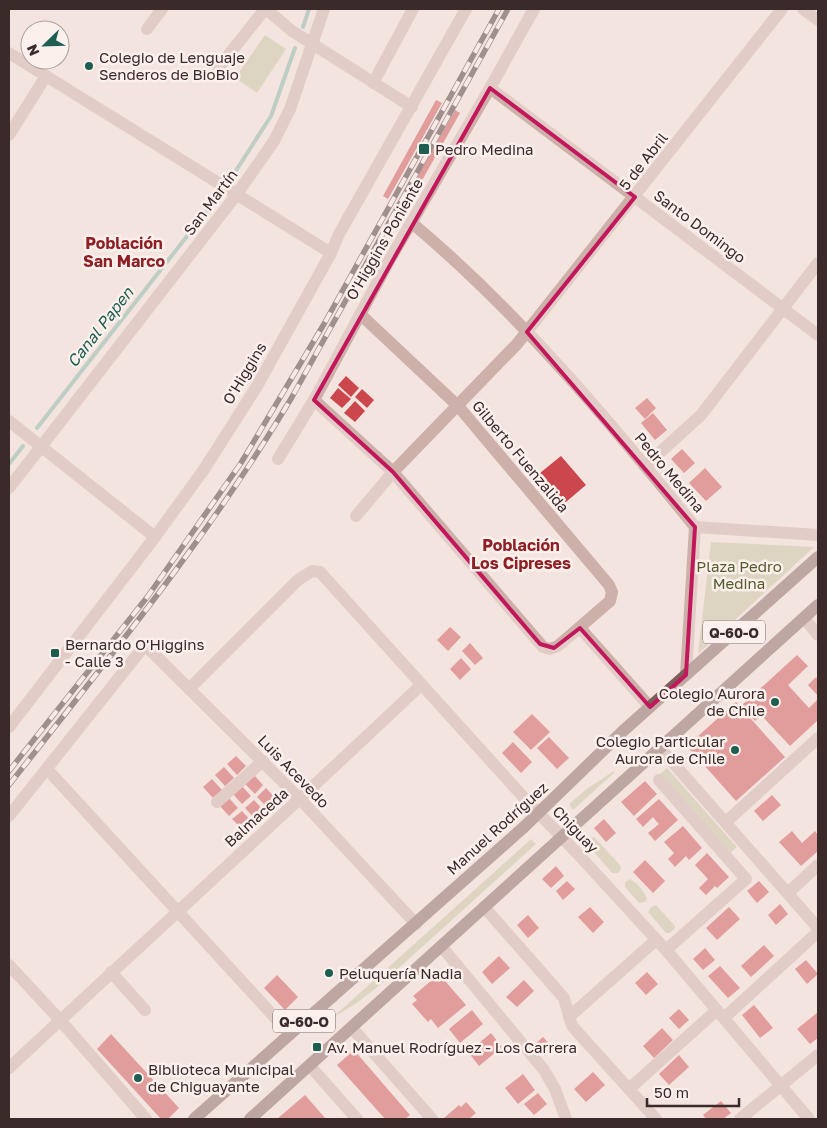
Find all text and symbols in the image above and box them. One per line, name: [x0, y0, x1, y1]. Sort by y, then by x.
north arrow: [20, 20, 70, 70]
text: N: [23, 42, 42, 58]
place label: Colegio de Lenguaje Senderos de BioBio: [99, 48, 245, 83]
marker: Colegio de Lenguaje Senderos de BioBio: [83, 60, 95, 72]
street label: 5 de Abril: [615, 128, 671, 193]
place label: Pedro Medina: [435, 140, 534, 158]
marker: Pedro Medina: [417, 142, 431, 156]
street label: San Martín: [179, 166, 241, 238]
street label: O'Higgins Poniente: [342, 175, 426, 303]
street label: Santo Domingo: [651, 186, 749, 266]
district label: Población San Marco: [83, 233, 165, 271]
water label: Canal Papen: [62, 282, 138, 371]
street label: O'Higgins: [218, 339, 270, 407]
street label: Gilberto Fuenzalida: [469, 396, 573, 516]
street label: Pedro Medina: [631, 428, 709, 516]
district label: Población Los Cipreses: [471, 535, 571, 573]
park label: Plaza Pedro Medina: [696, 557, 782, 592]
road number: Q-60-O: [703, 620, 765, 644]
place label: Bernardo O'Higgins - Calle 3: [65, 635, 204, 670]
marker: Bernardo O'Higgins - Calle 3: [49, 647, 61, 659]
place label: Colegio Aurora de Chile: [659, 684, 765, 719]
marker: Colegio Aurora de Chile: [769, 696, 781, 708]
street label: Luis Acevedo: [255, 731, 333, 811]
place label: Colegio Particular Aurora de Chile: [596, 732, 725, 767]
marker: Colegio Particular Aurora de Chile: [729, 744, 741, 756]
street label: Manuel Rodríguez: [443, 778, 551, 878]
street label: Balmaceda: [220, 784, 292, 850]
street label: Chiguay: [549, 802, 603, 857]
place label: Peluquería Nadia: [339, 964, 462, 982]
marker: Peluquería Nadia: [323, 967, 335, 979]
road number: Q-60-O: [273, 1009, 335, 1032]
place label: Av. Manuel Rodríguez - Los Carrera: [327, 1038, 577, 1056]
marker: Av. Manuel Rodríguez - Los Carrera: [311, 1041, 323, 1053]
place label: Biblioteca Municipal de Chiguayante: [148, 1060, 294, 1095]
marker: Biblioteca Municipal de Chiguayante: [132, 1072, 144, 1084]
scale bar: [647, 1076, 740, 1108]
text: 50 m: [654, 1083, 689, 1101]

